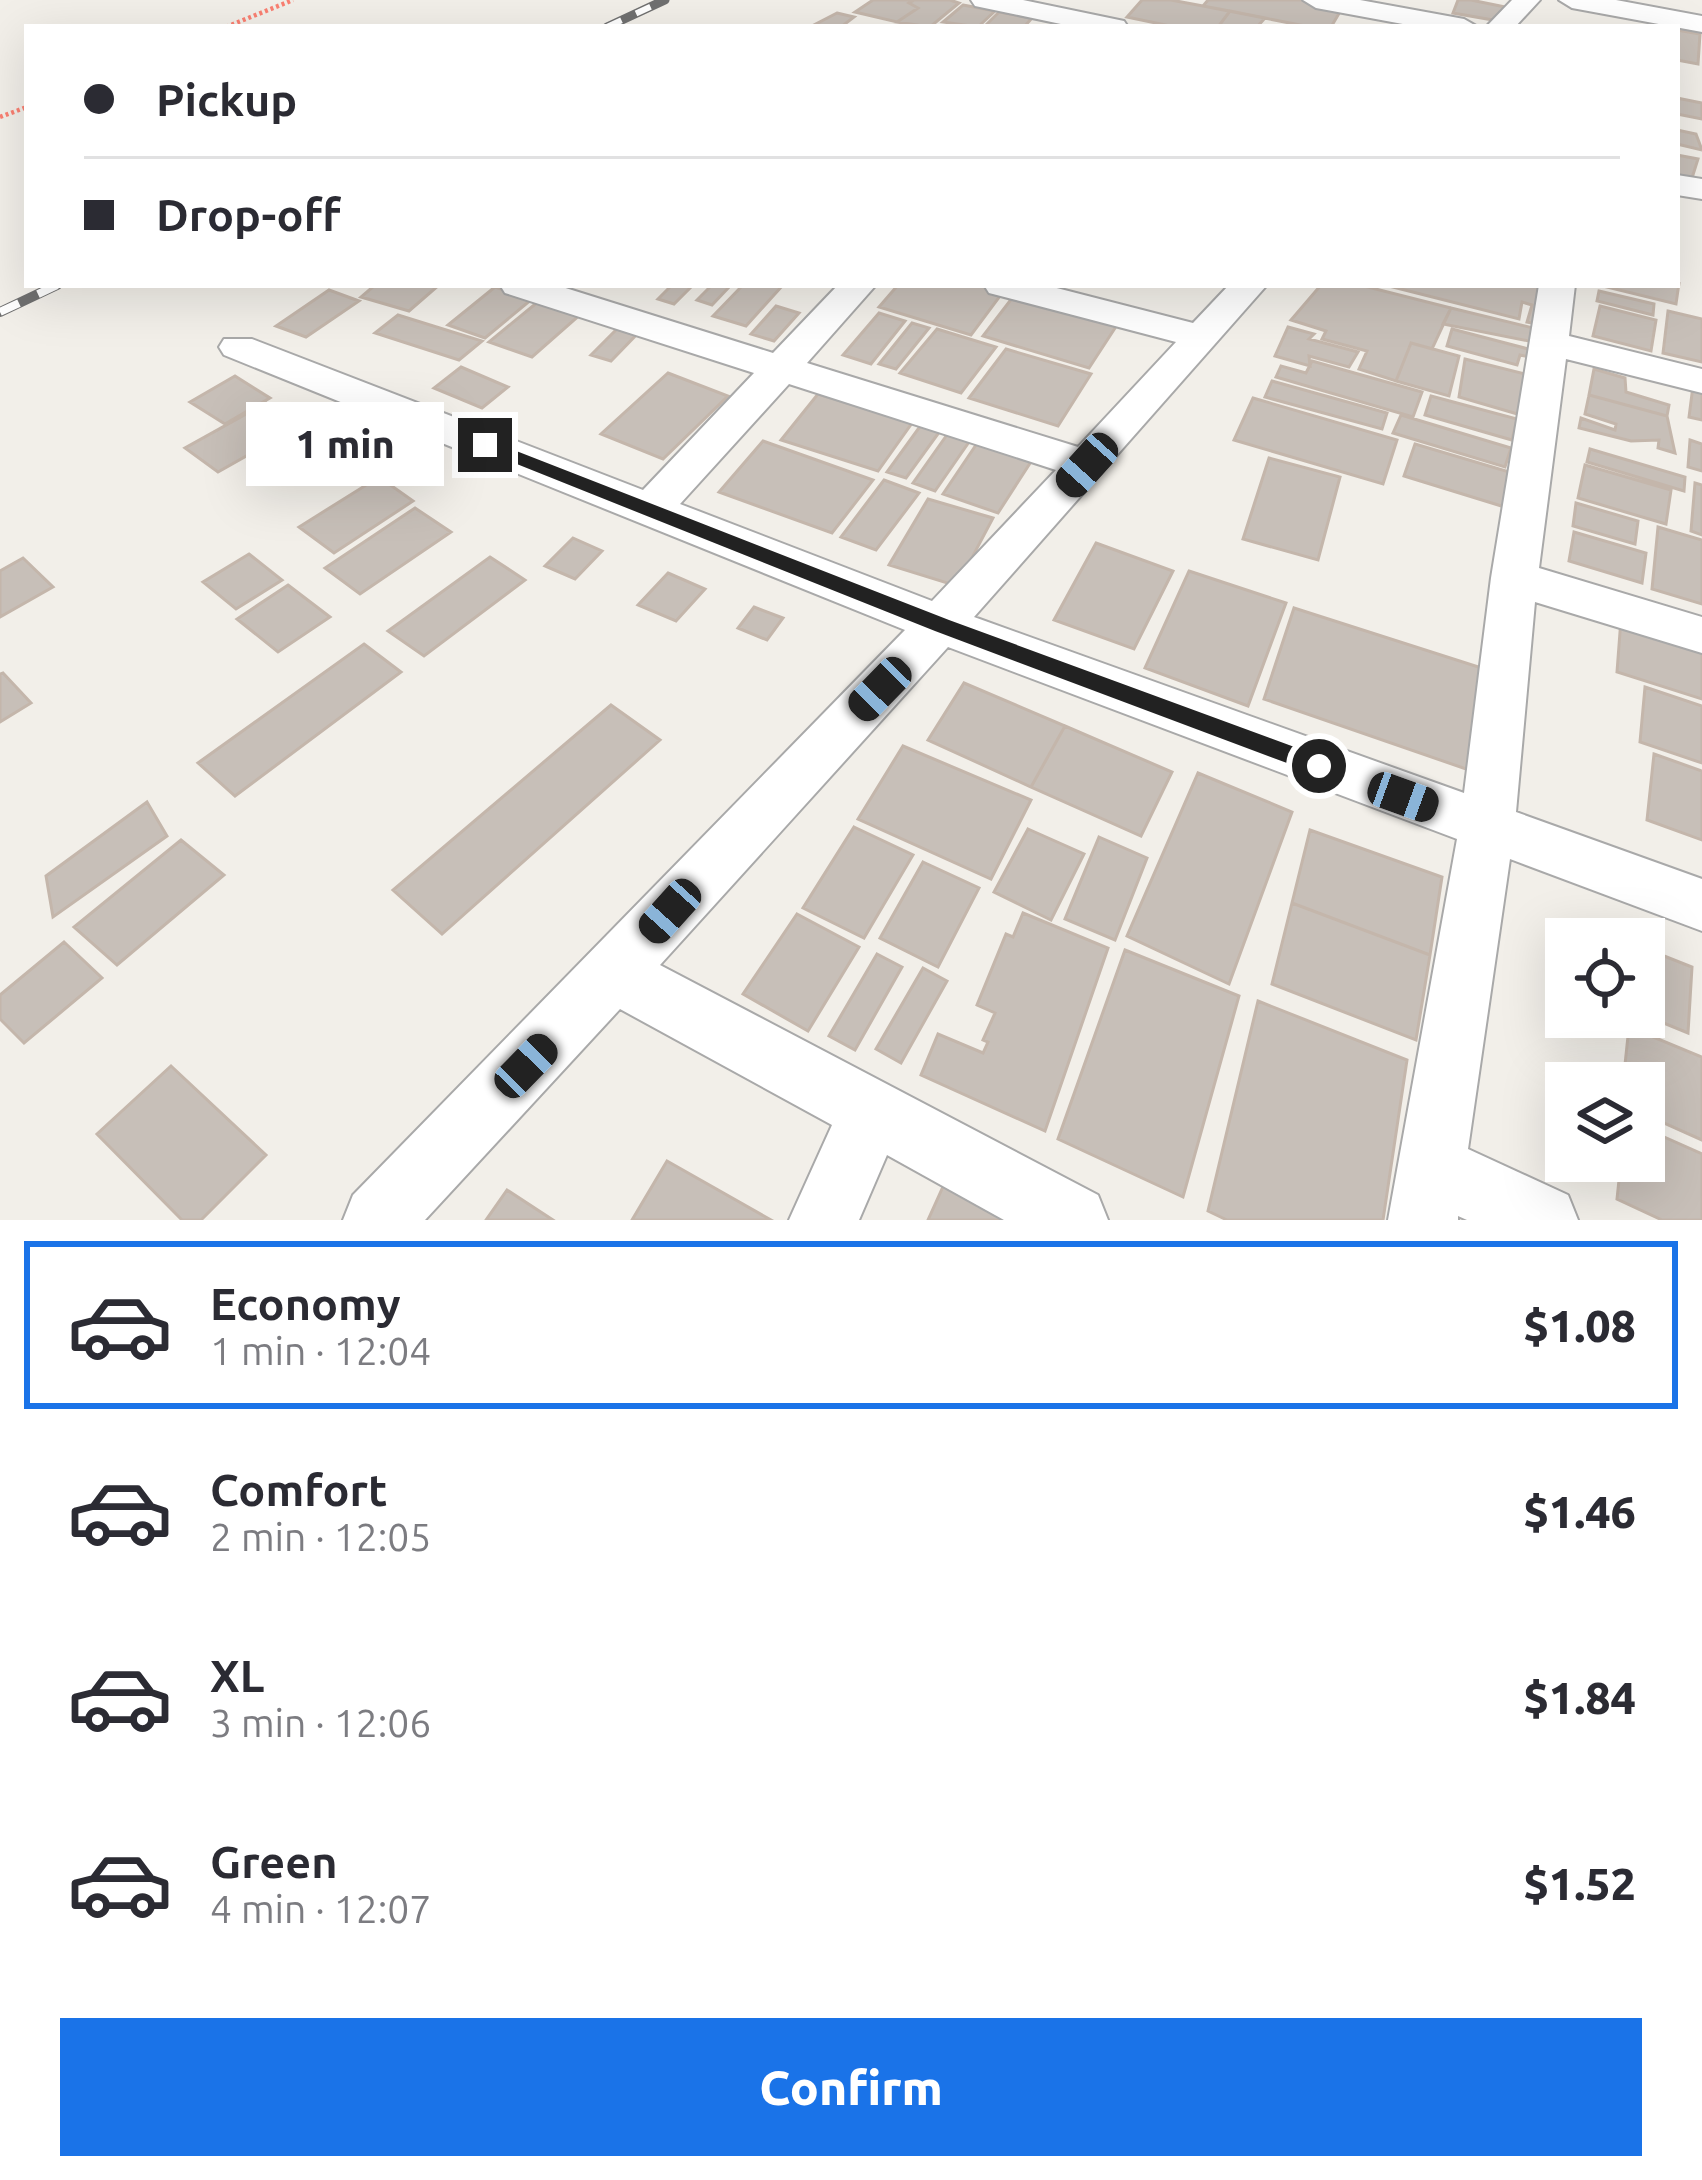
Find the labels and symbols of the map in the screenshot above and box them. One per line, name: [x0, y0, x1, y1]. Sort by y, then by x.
callout: 1 min: [245, 403, 443, 487]
route end: [458, 418, 512, 472]
car: [1050, 426, 1124, 504]
car: [842, 651, 918, 727]
route start: [1292, 739, 1346, 793]
car: [1363, 768, 1443, 826]
car: [633, 872, 707, 950]
car: [488, 1028, 564, 1104]

